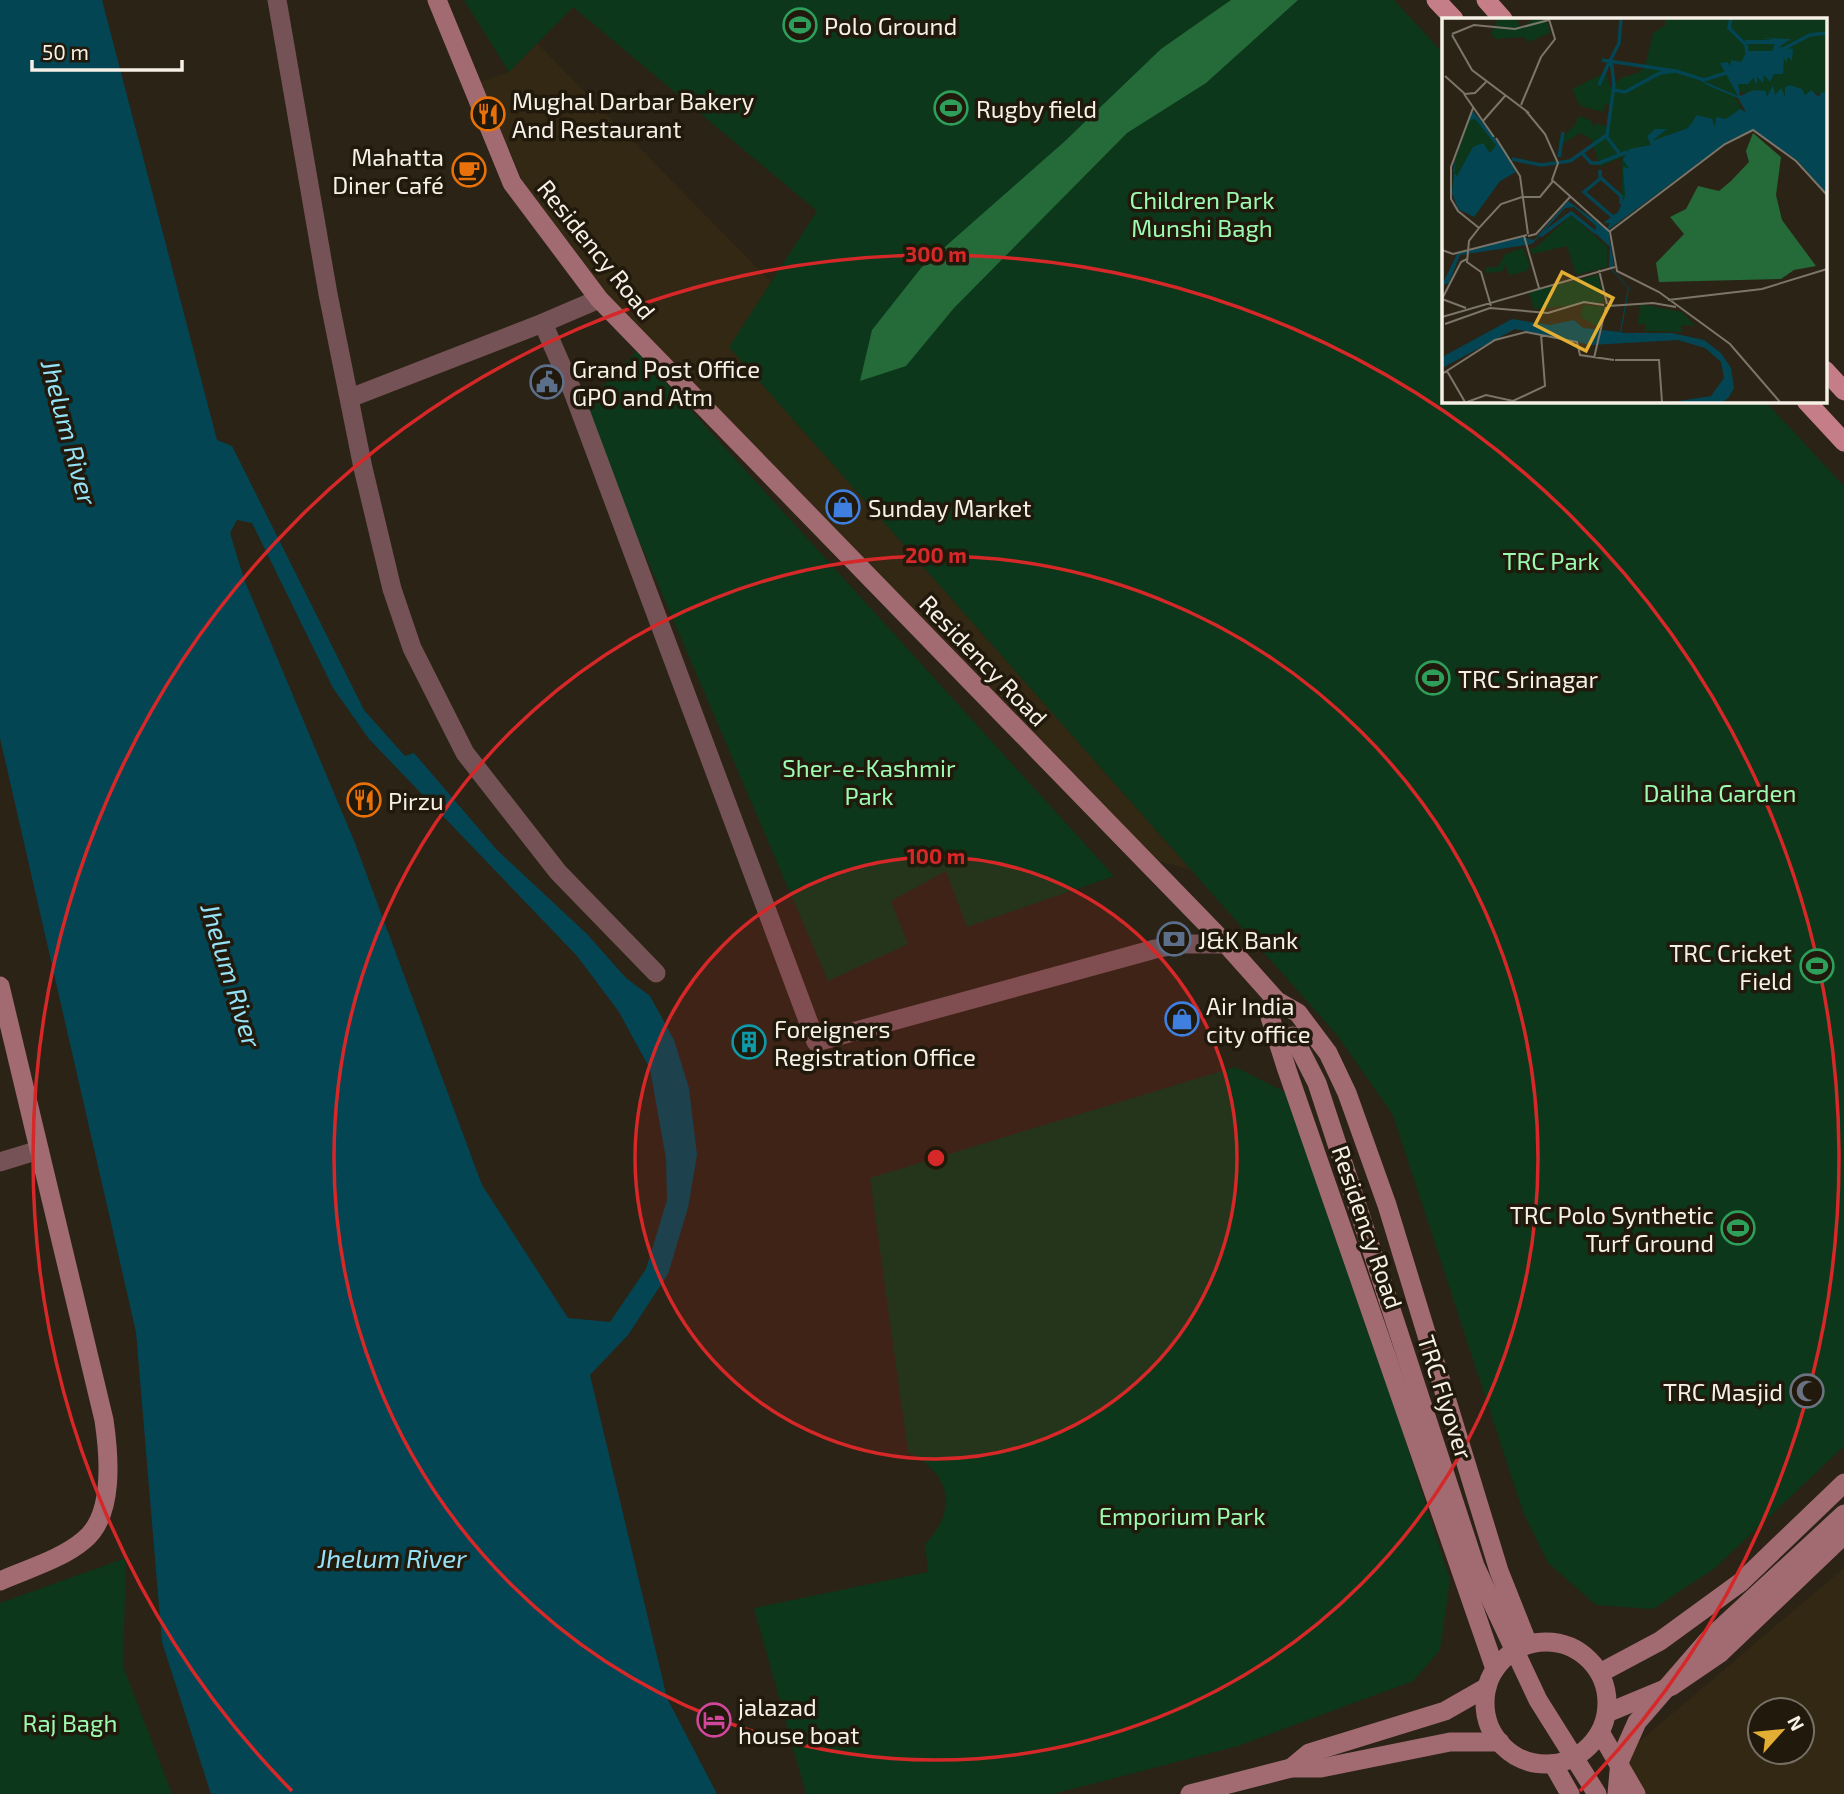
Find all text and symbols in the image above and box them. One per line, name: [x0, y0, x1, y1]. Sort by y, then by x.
sports icon: Polo Ground: [781, 6, 819, 44]
place label: Polo Ground: [824, 11, 957, 40]
inset map: [1442, 18, 1826, 402]
scale bar: [32, 28, 182, 72]
text: 50 m: [42, 39, 89, 64]
place label: Mughal Darbar Bakery And Restaurant: [512, 86, 755, 143]
sports icon: Rugby field: [932, 89, 970, 127]
place label: Rugby field: [976, 94, 1097, 123]
restaurant icon: Mughal Darbar Bakery And Restaurant: [469, 95, 507, 133]
place label: Mahatta Diner Café: [332, 142, 444, 199]
cafe icon: Mahatta Diner Café: [450, 151, 488, 189]
street label: Residency Road: [532, 173, 662, 325]
park label: Children Park Munshi Bagh: [1129, 185, 1275, 242]
text: 300 m: [905, 241, 967, 266]
place label: Grand Post Office GPO and Atm: [572, 354, 760, 411]
water label: Jhelum River: [35, 355, 104, 509]
public building icon: Grand Post Office GPO and Atm: [528, 363, 566, 401]
shop icon: Sunday Market: [824, 488, 862, 526]
place label: Sunday Market: [868, 493, 1031, 522]
text: 200 m: [905, 542, 967, 567]
park label: TRC Park: [1503, 546, 1599, 575]
street label: Residency Road: [914, 588, 1054, 732]
sports icon: TRC Srinagar: [1414, 659, 1452, 697]
place label: TRC Srinagar: [1458, 664, 1598, 693]
park label: Sher-e-Kashmir Park: [782, 753, 956, 810]
park label: Daliha Garden: [1644, 778, 1796, 807]
restaurant icon: Pirzu: [345, 781, 383, 819]
place label: Pirzu: [388, 786, 444, 815]
text: 100 m: [907, 843, 965, 868]
water label: Jhelum River: [195, 898, 269, 1052]
bank icon: J&K Bank: [1155, 920, 1193, 958]
place label: J&K Bank: [1198, 925, 1298, 954]
place label: TRC Cricket Field: [1669, 938, 1792, 995]
sports icon: TRC Cricket Field: [1798, 947, 1836, 985]
place label: Air India city office: [1206, 991, 1311, 1048]
shop icon: Air India city office: [1163, 1000, 1201, 1038]
place label: Foreigners Registration Office: [774, 1014, 976, 1071]
building icon: Foreigners Registration Office: [730, 1023, 768, 1061]
street label: Residency Road: [1326, 1142, 1410, 1312]
centre of rings: [924, 1146, 948, 1170]
place label: TRC Polo Synthetic Turf Ground: [1510, 1200, 1714, 1257]
sports icon: TRC Polo Synthetic Turf Ground: [1719, 1209, 1757, 1247]
street label: TRC Flyover: [1412, 1331, 1480, 1463]
mosque icon: TRC Masjid: [1788, 1372, 1826, 1410]
place label: TRC Masjid: [1663, 1377, 1783, 1406]
park label: Emporium Park: [1099, 1501, 1265, 1530]
water label: Jhelum River: [316, 1542, 467, 1573]
place label: jalazad house boat: [738, 1692, 859, 1749]
north arrow: [1746, 1696, 1816, 1766]
hotel icon: jalazad house boat: [695, 1701, 733, 1739]
park label: Raj Bagh: [23, 1708, 117, 1737]
text: N: [1783, 1712, 1810, 1734]

